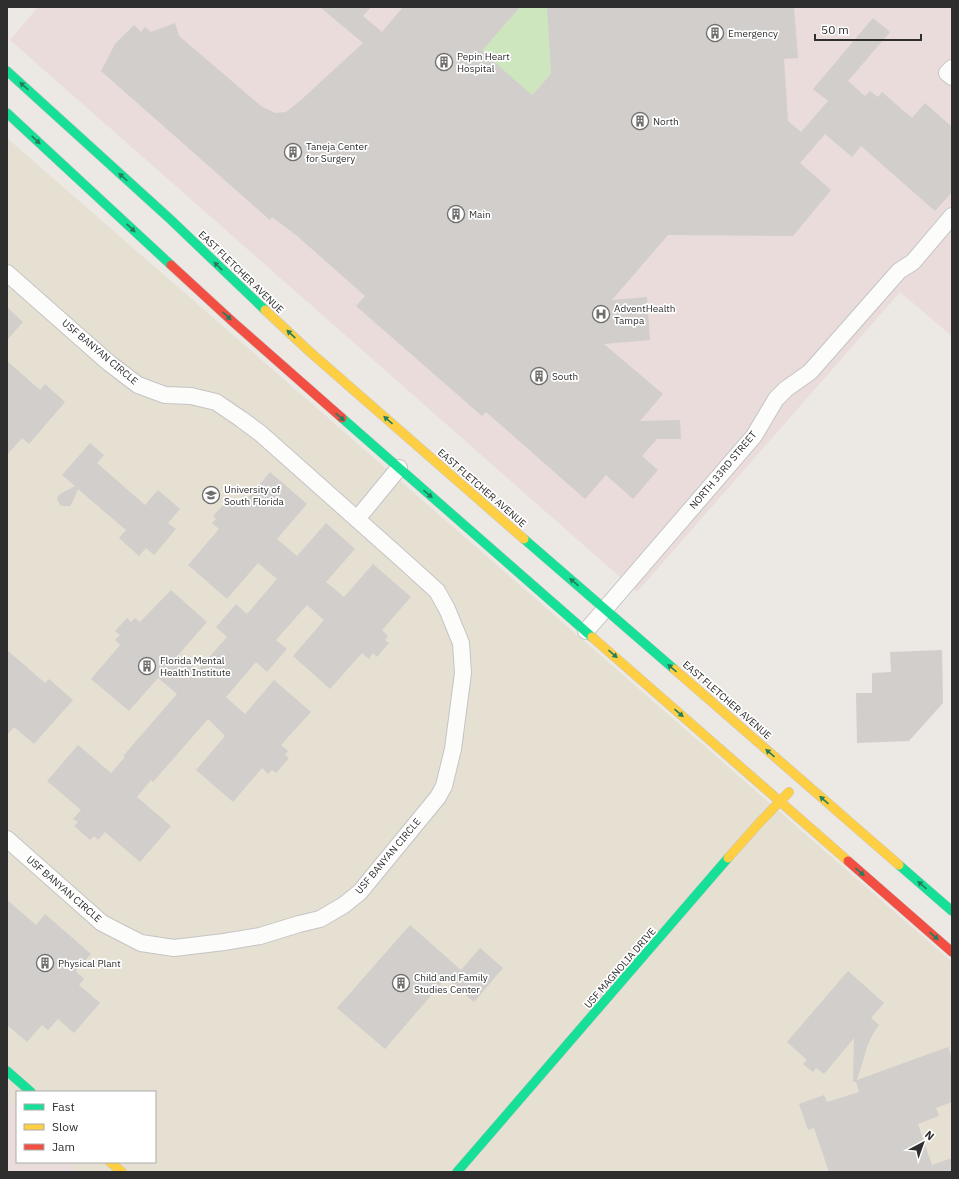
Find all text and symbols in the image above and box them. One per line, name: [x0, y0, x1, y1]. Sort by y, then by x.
scale bar: [815, 16, 921, 42]
text: 50 m: [821, 22, 849, 37]
building icon: Emergency: [705, 23, 725, 43]
place label: Emergency: [728, 27, 778, 40]
place label: Pepin Heart Hospital: [457, 50, 510, 75]
building icon: Pepin Heart Hospital: [434, 52, 454, 72]
one-way arrow: [19, 82, 28, 91]
building icon: North: [630, 111, 650, 131]
place label: North: [653, 115, 679, 128]
one-way arrow: [30, 135, 41, 144]
place label: Taneja Center for Surgery: [306, 140, 368, 165]
building icon: Taneja Center for Surgery: [283, 142, 303, 162]
one-way arrow: [118, 172, 129, 181]
building icon: Main: [446, 204, 466, 224]
place label: Main: [469, 208, 491, 221]
one-way arrow: [126, 223, 136, 233]
street label: EAST FLETCHER AVENUE: [196, 228, 286, 316]
one-way arrow: [213, 261, 223, 271]
place label: AdventHealth Tampa: [614, 302, 676, 327]
hospital icon: AdventHealth Tampa: [591, 304, 611, 324]
one-way arrow: [222, 311, 231, 320]
street label: USF BANYAN CIRCLE: [59, 316, 141, 388]
one-way arrow: [286, 329, 296, 339]
building icon: South: [529, 366, 549, 386]
place label: South: [552, 370, 578, 383]
one-way arrow: [335, 412, 345, 421]
one-way arrow: [383, 416, 393, 425]
street label: NORTH 33RD STREET: [686, 428, 760, 512]
street label: EAST FLETCHER AVENUE: [435, 446, 529, 530]
place label: University of South Florida: [224, 483, 285, 508]
school or university icon: University of South Florida: [201, 485, 221, 505]
one-way arrow: [423, 489, 433, 498]
one-way arrow: [569, 578, 579, 587]
one-way arrow: [607, 650, 618, 659]
place label: Florida Mental Health Institute: [160, 654, 231, 679]
building icon: Florida Mental Health Institute: [137, 656, 157, 676]
street label: EAST FLETCHER AVENUE: [680, 658, 774, 742]
one-way arrow: [667, 663, 678, 672]
one-way arrow: [674, 708, 684, 717]
one-way arrow: [766, 749, 775, 758]
one-way arrow: [819, 796, 829, 805]
street label: USF BANYAN CIRCLE: [352, 815, 424, 897]
street label: USF BANYAN CIRCLE: [24, 853, 104, 925]
one-way arrow: [855, 867, 865, 876]
one-way arrow: [917, 881, 928, 890]
street label: USF MAGNOLIA DRIVE: [581, 925, 659, 1011]
one-way arrow: [928, 931, 939, 940]
building icon: Physical Plant: [35, 953, 55, 973]
place label: Physical Plant: [58, 957, 121, 970]
place label: Child and Family Studies Center: [414, 971, 488, 996]
building icon: Child and Family Studies Center: [391, 973, 411, 993]
legend: [16, 1091, 156, 1163]
text: Fast: [52, 1099, 75, 1114]
text: Slow: [52, 1119, 78, 1134]
north arrow: [903, 1123, 943, 1163]
text: N: [922, 1128, 937, 1143]
text: Jam: [52, 1139, 75, 1154]

